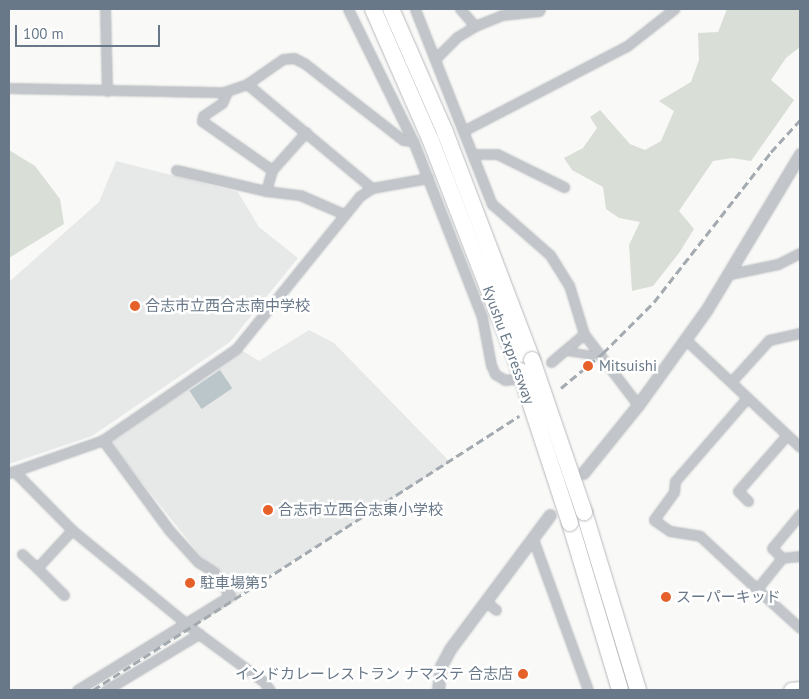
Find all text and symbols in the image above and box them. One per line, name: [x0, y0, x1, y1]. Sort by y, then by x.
scale bar: [18, 15, 162, 47]
text: 100 m: [23, 24, 64, 43]
street label: Kyushu Expressway: [479, 283, 539, 407]
place label: 合志市立西合志南中学校: [145, 297, 310, 315]
marker: 合志市立西合志南中学校: [129, 300, 141, 312]
place label: Mitsuishi: [599, 357, 657, 375]
marker: Mitsuishi: [581, 359, 595, 373]
place label: 合志市立西合志東小学校: [278, 501, 443, 519]
marker: 合志市立西合志東小学校: [262, 504, 274, 516]
place label: 駐車場第5: [200, 574, 268, 592]
marker: 駐車場第5: [184, 577, 196, 589]
place label: スーパーキッド: [676, 588, 781, 606]
marker: スーパーキッド: [660, 591, 672, 603]
place label: インドカレーレストラン ナマステ 合志店: [235, 665, 513, 683]
marker: インドカレーレストラン ナマステ 合志店: [517, 668, 529, 680]

